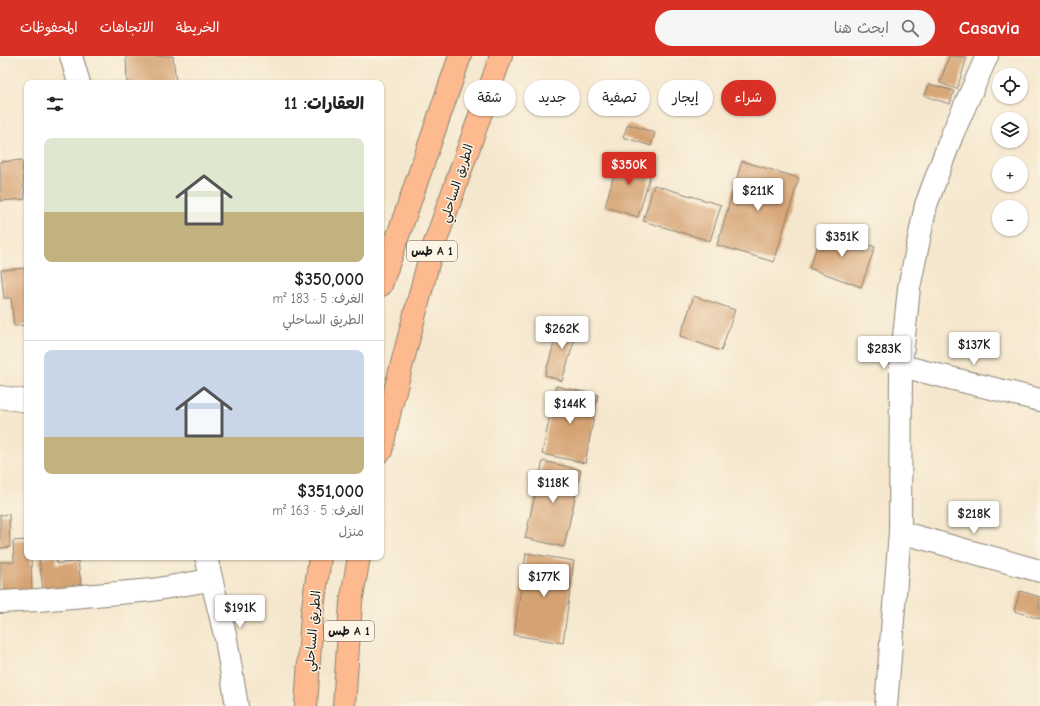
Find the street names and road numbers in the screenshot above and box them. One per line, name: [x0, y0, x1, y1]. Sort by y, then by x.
street label: الطريق الساحلي: [437, 142, 480, 225]
road number: طس A 1: [407, 241, 457, 261]
street label: الطريق الساحلي: [301, 590, 328, 673]
road number: طس A 1: [324, 621, 374, 641]

